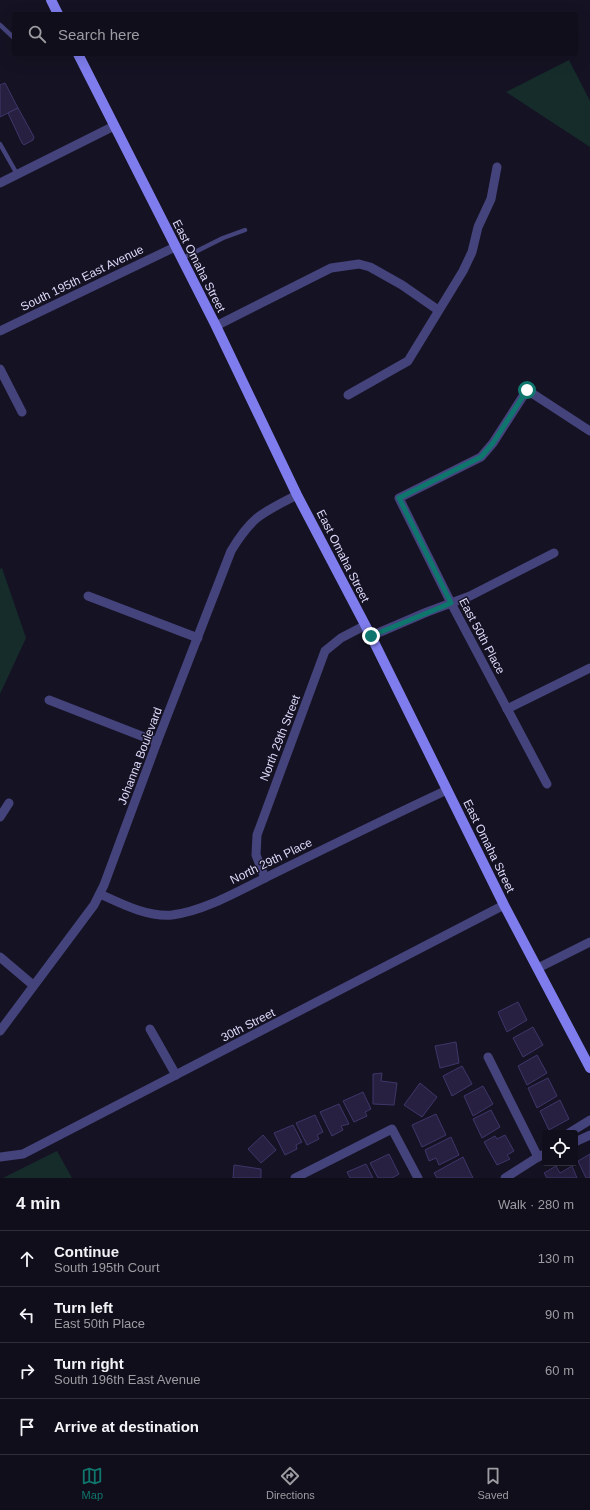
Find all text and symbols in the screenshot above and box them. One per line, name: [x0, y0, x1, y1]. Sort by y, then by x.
search box: [12, 12, 578, 56]
icon: search: [26, 23, 48, 45]
text: Search here: [58, 26, 140, 43]
street label: East Omaha Street: [170, 217, 229, 315]
street label: South 195th East Avenue: [18, 242, 146, 314]
route start: [518, 381, 536, 399]
street label: East Omaha Street: [314, 507, 373, 605]
street label: East 50th Place: [456, 596, 508, 677]
route end: [362, 627, 380, 645]
street label: North 29th Street: [257, 692, 303, 783]
street label: Johanna Boulevard: [115, 705, 165, 807]
street label: East Omaha Street: [460, 797, 518, 896]
street label: North 29th Place: [228, 835, 315, 887]
street label: 30th Street: [219, 1005, 278, 1045]
map controls: [542, 1130, 578, 1166]
button: locate: [542, 1130, 578, 1166]
text: 4 min: [16, 1194, 60, 1213]
text: Walk · 280 m: [498, 1197, 574, 1212]
text: Continue: [54, 1243, 119, 1260]
icon: ahead: [16, 1248, 38, 1270]
text: 130 m: [538, 1251, 574, 1266]
text: South 195th Court: [54, 1260, 160, 1275]
text: Turn left: [54, 1299, 113, 1316]
icon: left: [16, 1304, 38, 1326]
text: 90 m: [545, 1307, 574, 1322]
text: East 50th Place: [54, 1316, 145, 1331]
text: Turn right: [54, 1355, 124, 1372]
icon: right: [16, 1360, 38, 1382]
text: 60 m: [545, 1363, 574, 1378]
text: South 196th East Avenue: [54, 1372, 201, 1387]
icon: arrive: [16, 1416, 38, 1438]
text: Arrive at destination: [54, 1418, 199, 1435]
tab: Map: [81, 1465, 103, 1501]
tab: Directions: [266, 1465, 315, 1501]
tab: Saved: [477, 1465, 509, 1501]

